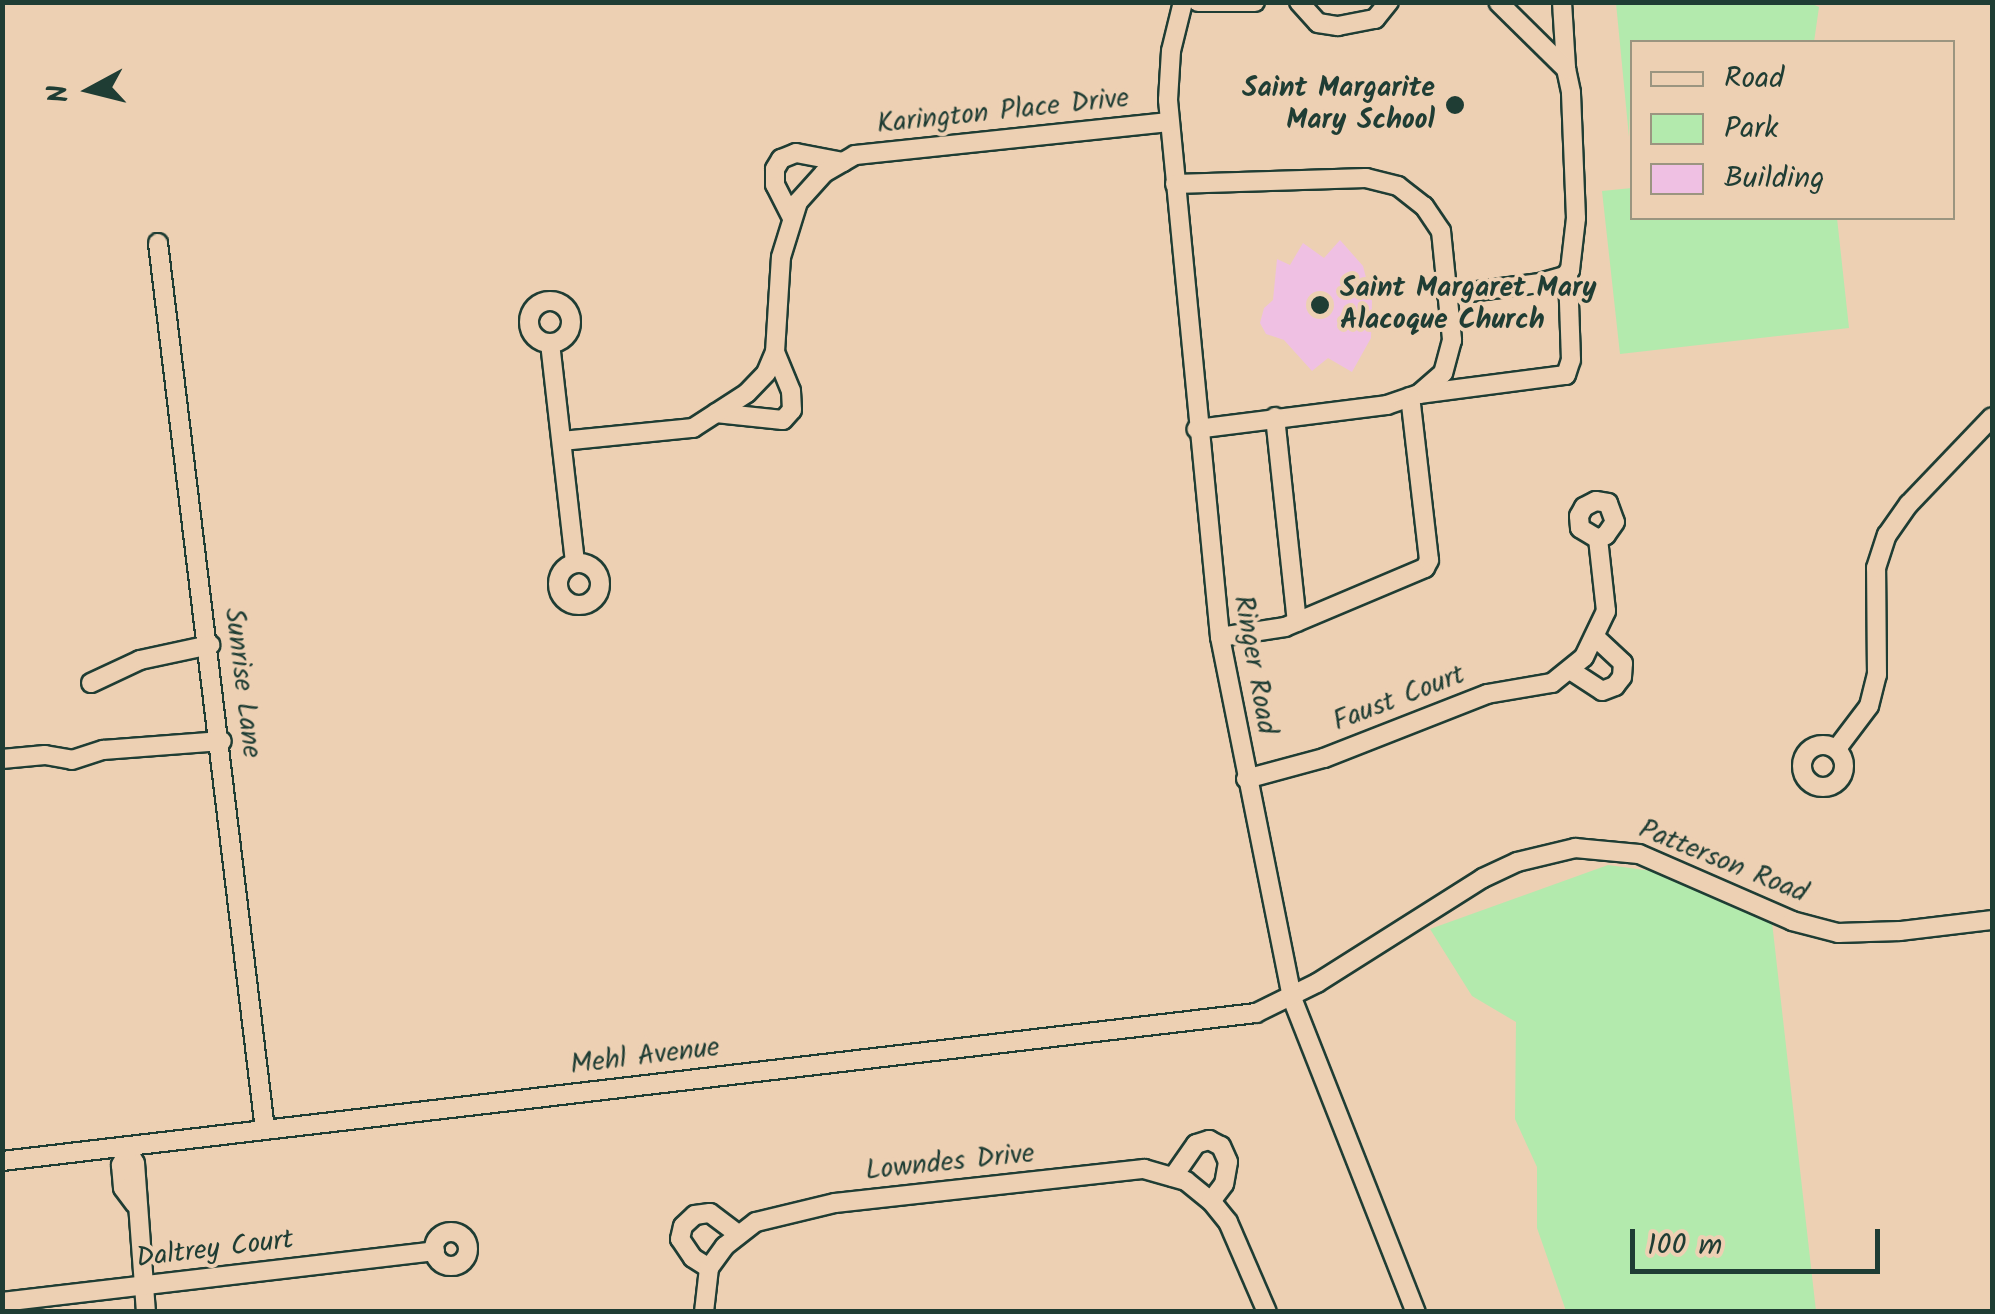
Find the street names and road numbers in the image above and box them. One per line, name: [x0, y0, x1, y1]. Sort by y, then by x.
street label: Karington Place Drive: [875, 82, 1131, 142]
street label: Ringer Road: [1225, 593, 1283, 737]
street label: Sunrise Lane: [216, 606, 268, 760]
street label: Faust Court: [1328, 659, 1470, 739]
street label: Patterson Road: [1634, 813, 1812, 911]
street label: Mehl Avenue: [568, 1031, 722, 1083]
street label: Lowndes Drive: [864, 1137, 1036, 1189]
street label: Daltrey Court: [134, 1224, 296, 1276]

